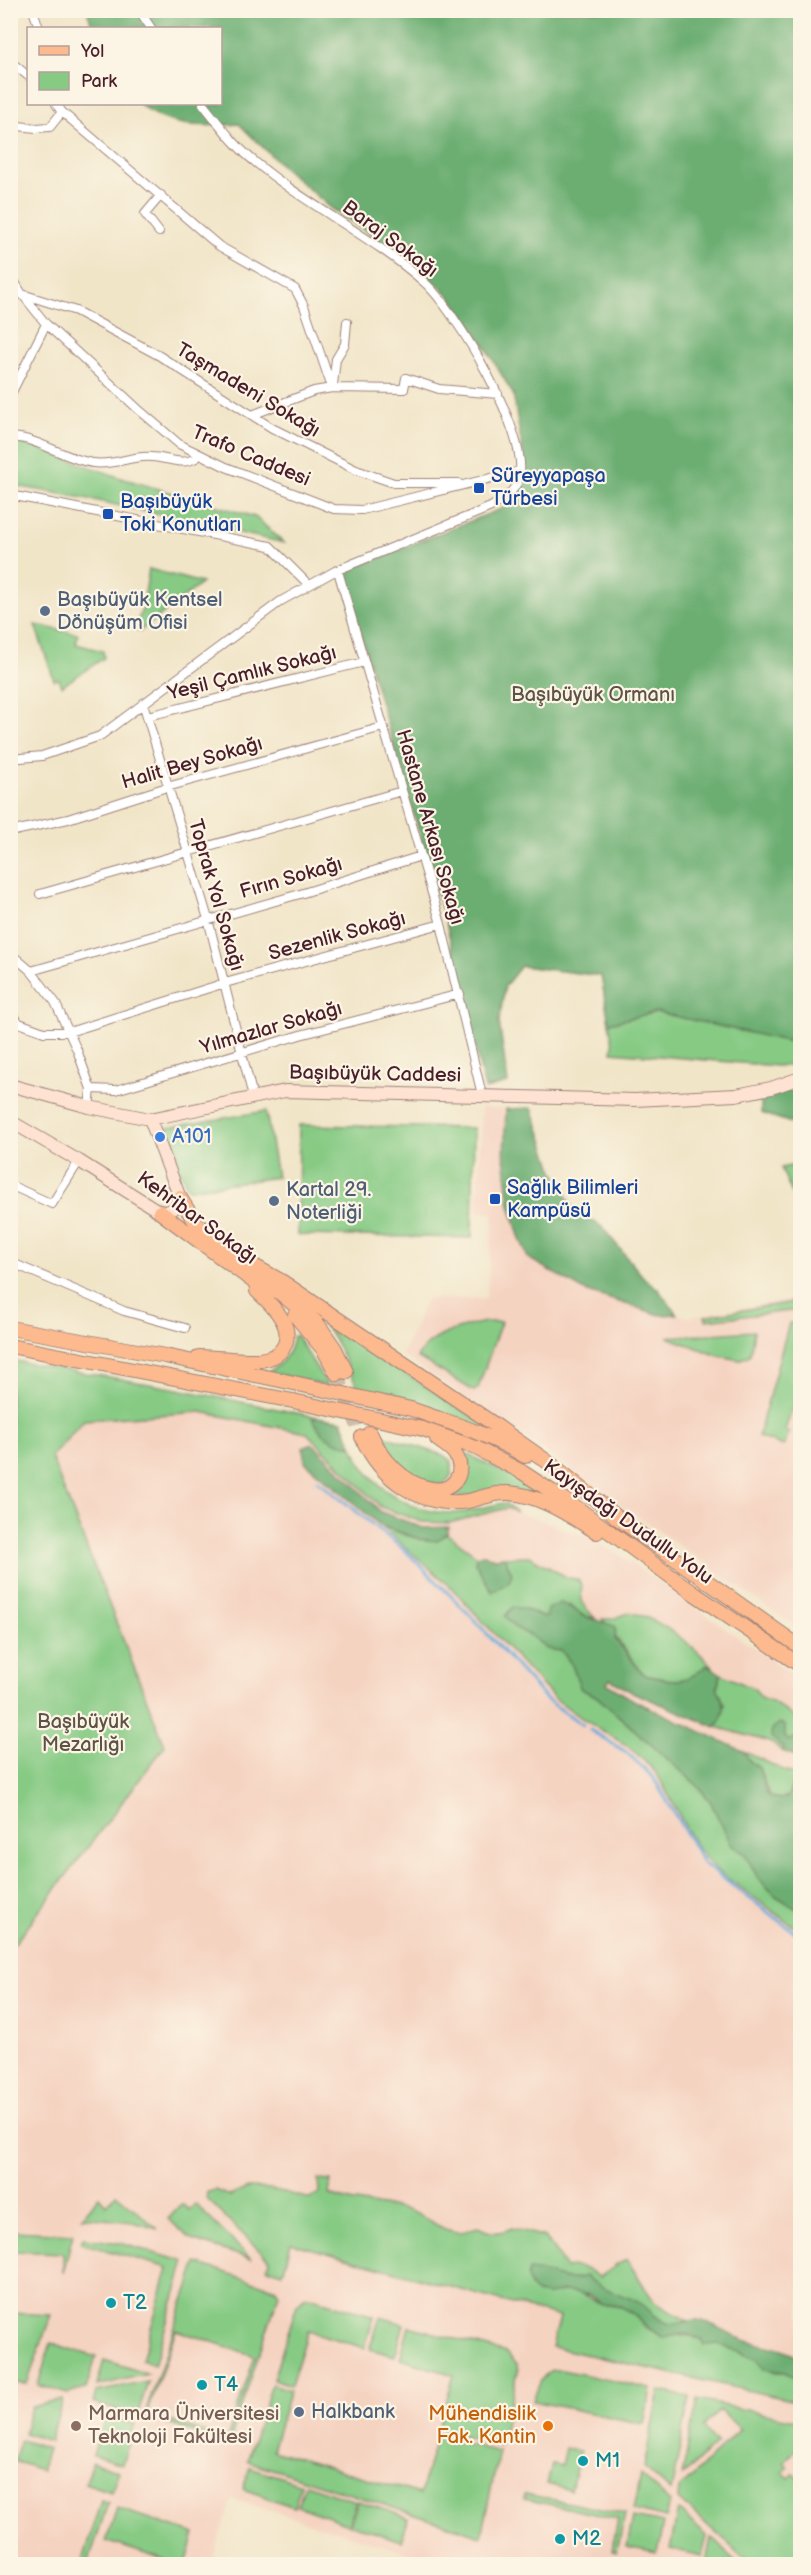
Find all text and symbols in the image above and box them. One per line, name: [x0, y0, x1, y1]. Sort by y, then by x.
legend: [27, 27, 222, 105]
text: Yol: [80, 41, 104, 62]
text: Park: [81, 71, 117, 92]
street label: Baraj Sokağı: [337, 195, 443, 283]
street label: Taşmadeni Sokağı: [172, 338, 324, 442]
street label: Trafo Caddesi: [188, 420, 314, 492]
place label: Süreyyapaşa Türbesi: [491, 464, 606, 511]
marker: Süreyyapaşa Türbesi: [472, 481, 486, 495]
place label: Başıbüyük Toki Konutları: [120, 490, 241, 537]
marker: Başıbüyük Toki Konutları: [101, 507, 115, 521]
place label: Başıbüyük Kentsel Dönüşüm Ofisi: [57, 588, 222, 635]
marker: Başıbüyük Kentsel Dönüşüm Ofisi: [38, 604, 52, 618]
street label: Yeşil Çamlık Sokağı: [164, 640, 339, 706]
park label: Başıbüyük Ormanı: [511, 683, 675, 707]
street label: Hastane Arkası Sokağı: [391, 727, 469, 927]
street label: Halit Bey Sokağı: [119, 731, 265, 795]
street label: Toprak Yol Sokağı: [183, 817, 249, 973]
street label: Fırın Sokağı: [237, 852, 345, 904]
street label: Sezenlik Sokağı: [266, 906, 408, 966]
street label: Yılmazlar Sokağı: [196, 996, 345, 1060]
street label: Başıbüyük Caddesi: [289, 1060, 461, 1088]
place label: A101: [172, 1125, 211, 1149]
marker: A101: [153, 1130, 167, 1144]
street label: Kehribar Sokağı: [132, 1166, 262, 1270]
place label: Sağlık Bilimleri Kampüsü: [507, 1176, 639, 1223]
place label: Kartal 29. Noterliği: [286, 1178, 372, 1225]
marker: Sağlık Bilimleri Kampüsü: [488, 1192, 502, 1206]
marker: Kartal 29. Noterliği: [267, 1194, 281, 1208]
street label: Kayışdağı Dudullu Yolu: [539, 1454, 717, 1590]
park label: Başıbüyük Mezarlığı: [37, 1710, 129, 1757]
place label: T2: [123, 2291, 147, 2315]
marker: T2: [104, 2296, 118, 2310]
place label: T4: [214, 2373, 238, 2397]
marker: T4: [195, 2378, 209, 2392]
place label: Halkbank: [311, 2400, 395, 2424]
place label: Marmara Üniversitesi Teknoloji Fakültesi: [88, 2401, 280, 2449]
place label: Mühendislik Fak. Kantin: [428, 2402, 536, 2449]
marker: Halkbank: [292, 2405, 306, 2419]
marker: Marmara Üniversitesi Teknoloji Fakültesi: [69, 2419, 83, 2433]
marker: Mühendislik Fak. Kantin: [541, 2419, 555, 2433]
place label: M1: [595, 2449, 620, 2473]
marker: M1: [576, 2454, 590, 2468]
place label: M2: [572, 2527, 601, 2551]
marker: M2: [553, 2532, 567, 2546]

